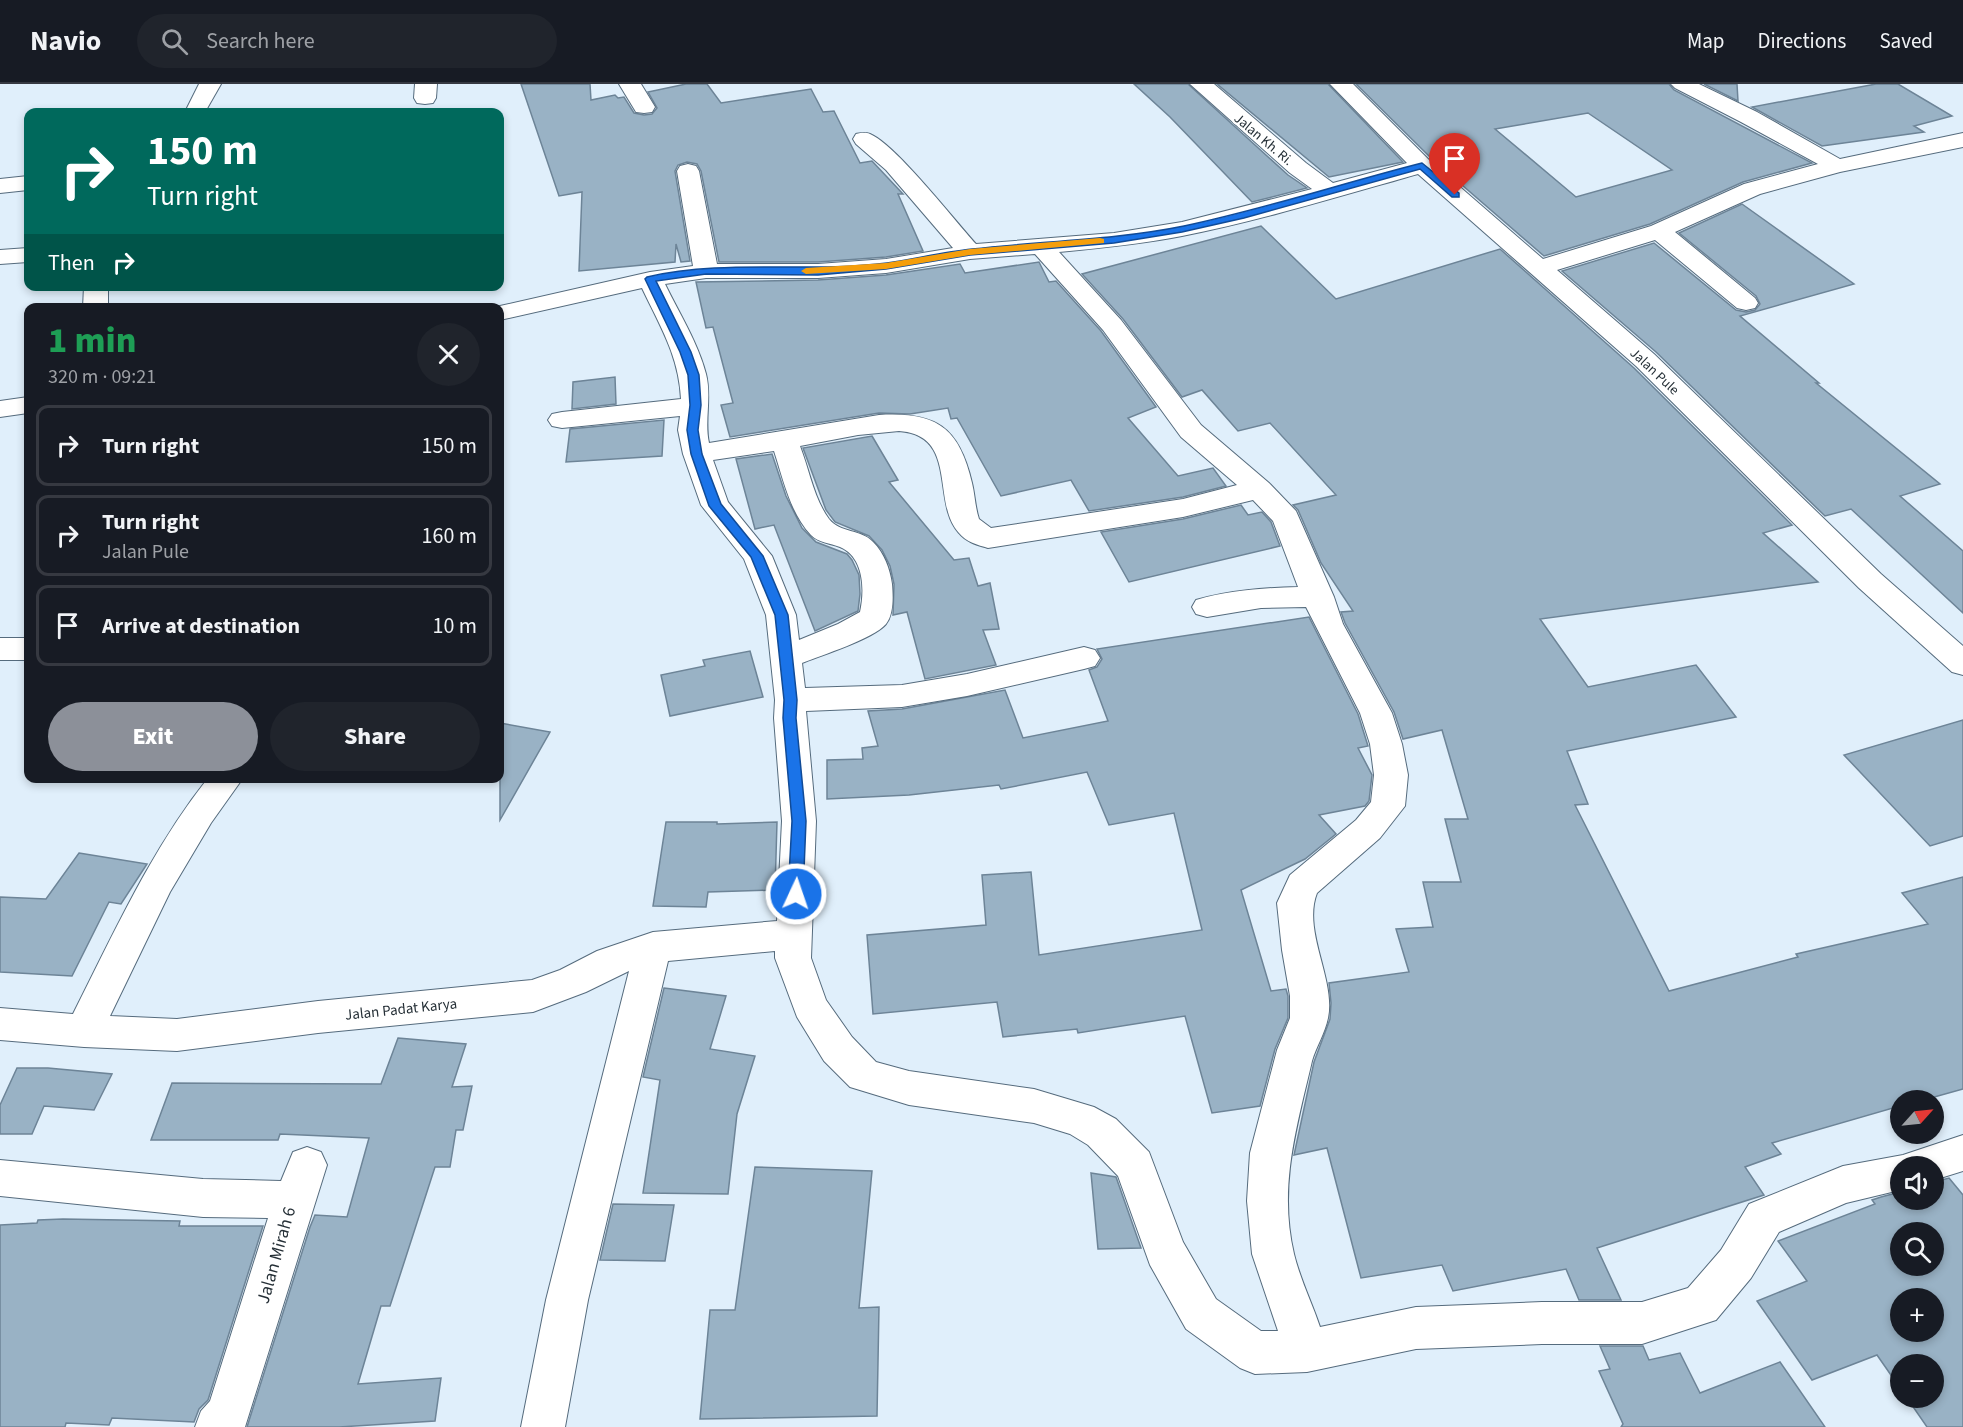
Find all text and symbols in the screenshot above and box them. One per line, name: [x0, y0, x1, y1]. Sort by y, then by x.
search box: [137, 14, 557, 68]
text: Navio: [30, 21, 101, 61]
icon: search: [158, 25, 191, 58]
text: Search here: [206, 25, 315, 57]
text: Map: [1687, 26, 1725, 56]
text: Directions: [1758, 26, 1846, 56]
text: Saved: [1879, 26, 1933, 56]
street label: Jalan Kh. Ri.: [1229, 109, 1297, 170]
text: 150 m: [147, 121, 258, 181]
icon: right: [48, 132, 126, 210]
pin: [1429, 133, 1480, 195]
icon: arrive: [1438, 142, 1471, 175]
text: Turn right: [147, 177, 258, 216]
icon: right: [107, 246, 140, 279]
text: Then: [48, 247, 95, 279]
text: 1 min: [48, 315, 136, 366]
button: close: [417, 323, 480, 386]
street label: Jalan Pule: [1625, 344, 1683, 400]
text: 320 m · 09:21: [48, 363, 156, 391]
icon: right: [51, 429, 84, 462]
text: Turn right: [102, 430, 199, 462]
text: 150 m: [422, 430, 477, 462]
text: Turn right: [102, 506, 199, 538]
icon: right: [51, 519, 84, 552]
text: 160 m: [422, 520, 477, 552]
text: Jalan Pule: [102, 538, 189, 566]
icon: arrive: [51, 609, 84, 642]
text: Arrive at destination: [102, 610, 300, 642]
text: 10 m: [432, 610, 477, 642]
button: Exit: [48, 702, 258, 771]
button: Share: [270, 702, 480, 771]
position arrow: [764, 862, 828, 926]
street label: Jalan Padat Karya: [344, 993, 458, 1026]
north arrow: [1890, 1090, 1944, 1144]
map controls: [1890, 1090, 1944, 1408]
button: sound: [1890, 1156, 1944, 1210]
street label: Jalan Mirah 6: [251, 1204, 302, 1306]
button: search: [1890, 1222, 1944, 1276]
button: +: [1890, 1288, 1944, 1342]
button: −: [1890, 1354, 1944, 1408]

